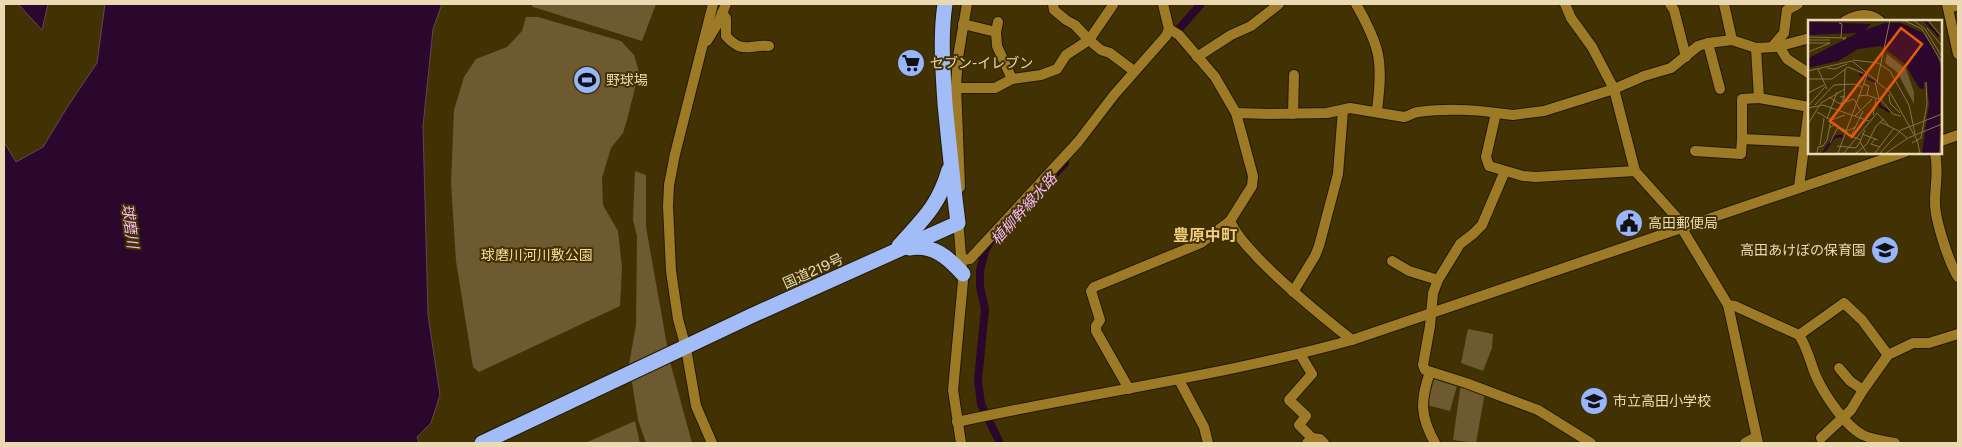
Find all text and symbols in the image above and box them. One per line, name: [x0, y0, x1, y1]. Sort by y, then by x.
inset map: [1808, 20, 1942, 154]
supermarket icon: セブン-イレブン: [896, 48, 926, 78]
place label: セブン-イレブン: [930, 55, 1033, 71]
sports icon: 野球場: [572, 65, 602, 95]
place label: 野球場: [606, 72, 648, 88]
water label: 植柳幹線水路: [987, 168, 1061, 248]
water label: 球磨川: [119, 202, 142, 251]
public building icon: 高田郵便局: [1614, 208, 1644, 238]
place label: 高田郵便局: [1648, 215, 1718, 231]
district label: 豊原中町: [1173, 226, 1237, 245]
school or university icon: 高田あけぼの保育園: [1870, 235, 1900, 265]
place label: 高田あけぼの保育園: [1740, 242, 1866, 258]
park label: 球磨川河川敷公園: [481, 247, 593, 263]
street label: 国道219号: [780, 251, 846, 291]
school or university icon: 市立高田小学校: [1579, 386, 1609, 416]
place label: 市立高田小学校: [1613, 393, 1711, 409]

